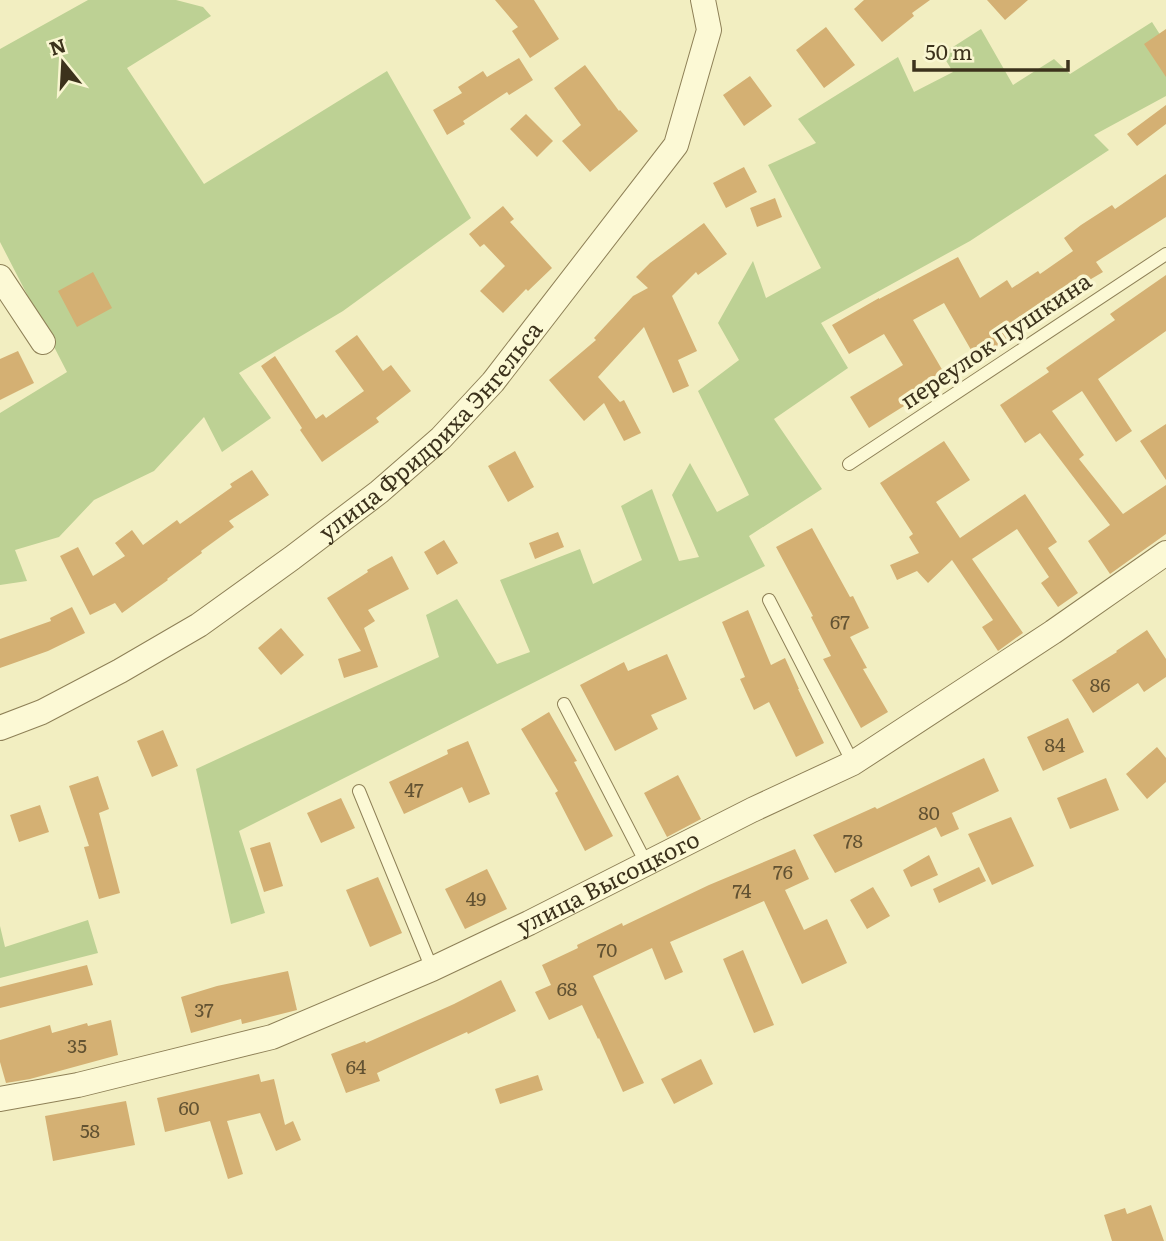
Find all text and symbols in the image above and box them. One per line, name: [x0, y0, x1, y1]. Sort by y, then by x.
north arrow: [28, 28, 98, 98]
scale bar: [914, 28, 1068, 72]
text: N: [46, 30, 69, 62]
text: 50 m: [925, 35, 972, 66]
street label: переулок Пушкина: [892, 262, 1098, 416]
street label: улица Фридриха Энгельса: [310, 313, 549, 547]
house number: 67: [830, 607, 850, 635]
house number: 86: [1090, 670, 1110, 698]
house number: 84: [1045, 730, 1066, 758]
house number: 47: [404, 775, 424, 803]
house number: 80: [918, 798, 940, 826]
street label: улица Высоцкого: [510, 820, 705, 942]
house number: 78: [843, 826, 863, 854]
house number: 76: [773, 857, 793, 885]
house number: 74: [733, 876, 752, 904]
house number: 49: [466, 884, 486, 912]
house number: 70: [597, 935, 617, 963]
house number: 68: [557, 974, 577, 1002]
house number: 37: [194, 995, 214, 1023]
house number: 35: [67, 1031, 87, 1059]
house number: 64: [346, 1052, 367, 1080]
house number: 60: [178, 1093, 200, 1121]
house number: 58: [80, 1116, 100, 1144]

